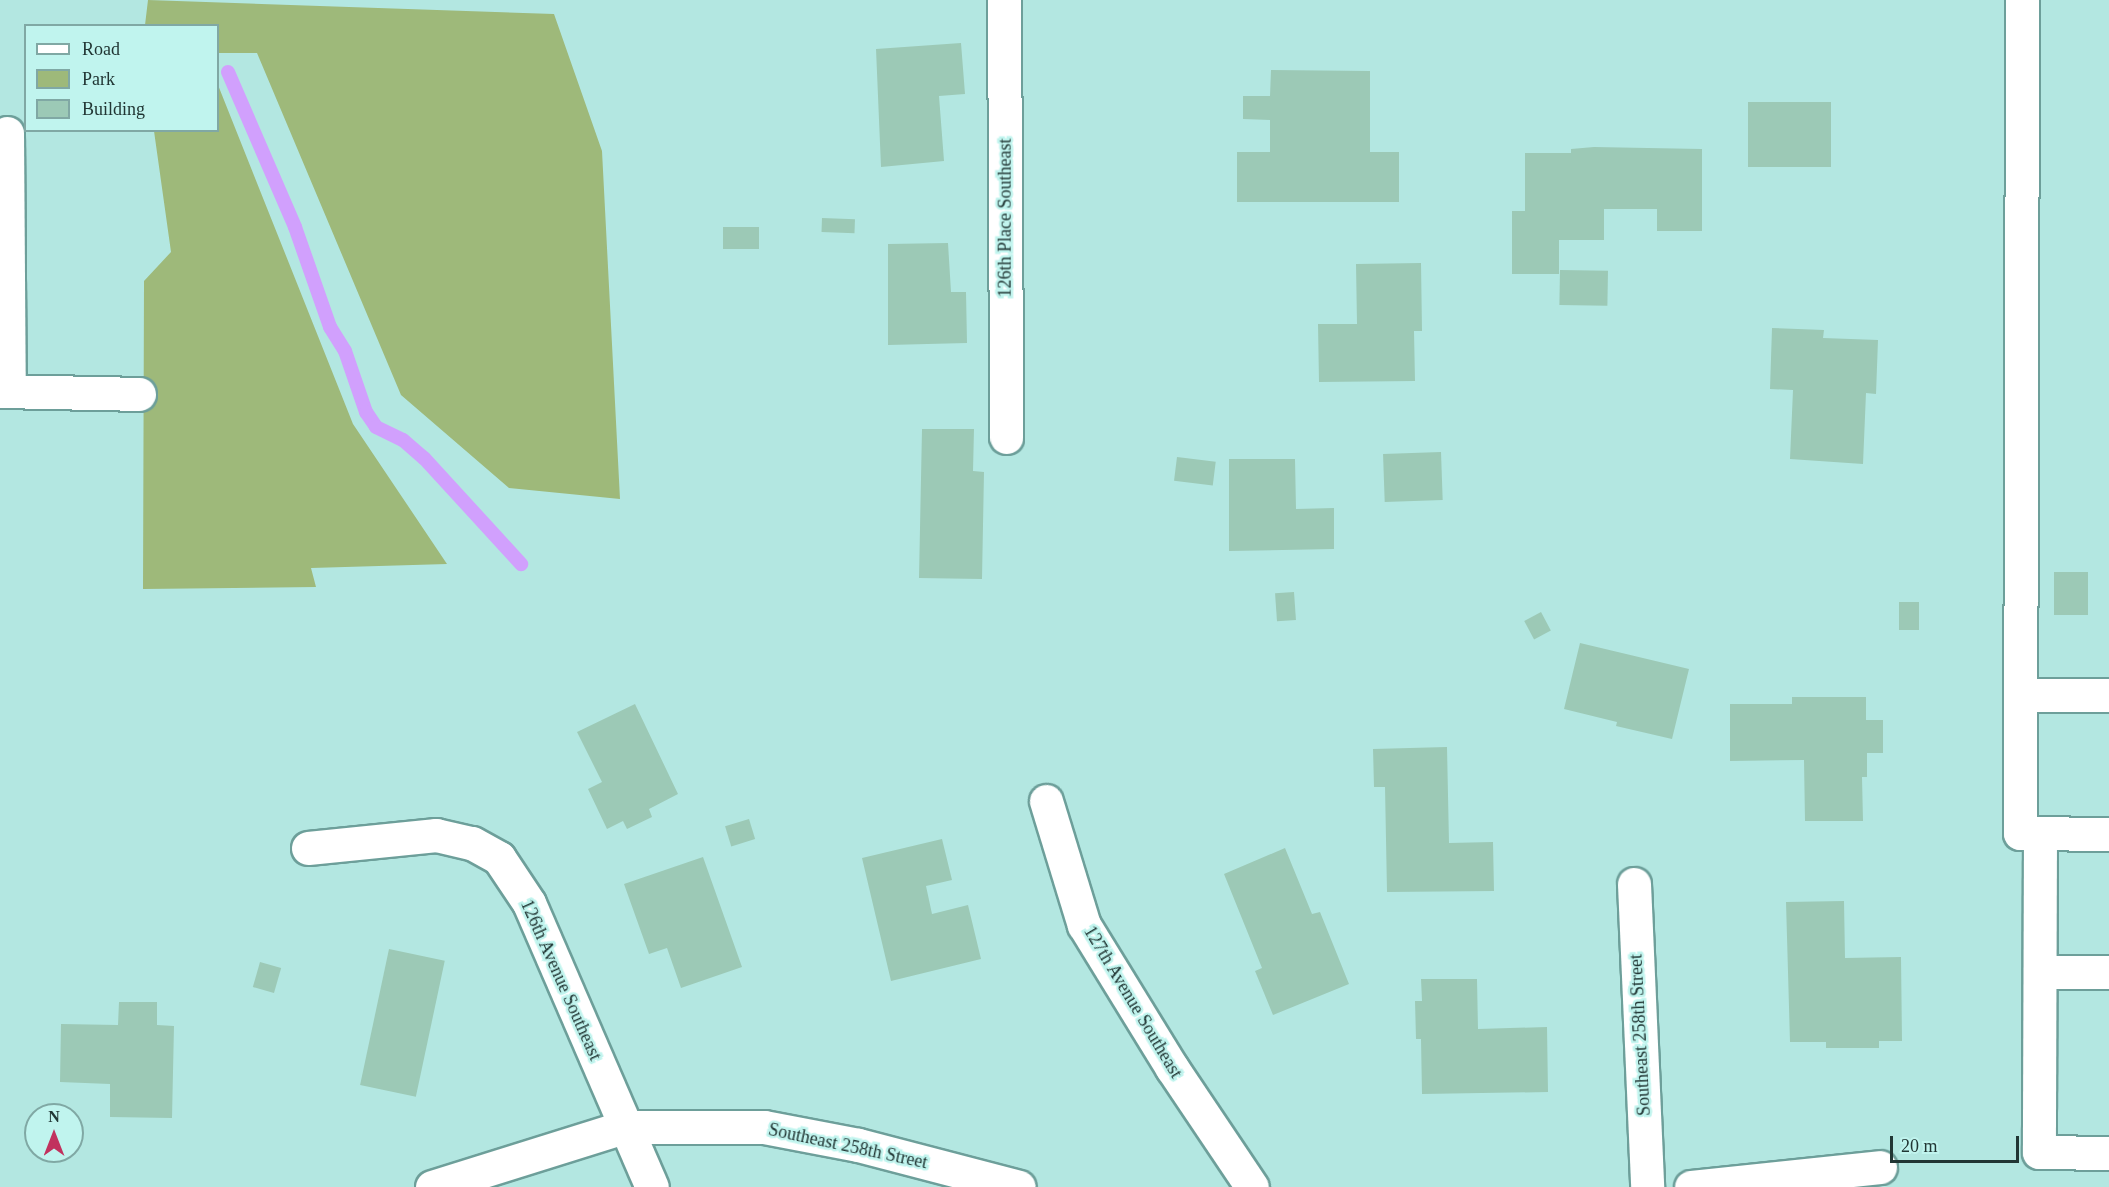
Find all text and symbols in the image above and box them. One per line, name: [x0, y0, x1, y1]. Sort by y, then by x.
legend: [24, 24, 219, 132]
text: Road: [82, 39, 120, 59]
text: Park: [82, 69, 115, 89]
text: Building: [82, 99, 145, 119]
street label: 126th Place Southeast: [994, 139, 1016, 297]
street label: 126th Avenue Southeast: [516, 896, 606, 1064]
street label: 127th Avenue Southeast: [1079, 922, 1187, 1082]
street label: Southeast 258th Street: [1625, 954, 1655, 1116]
north arrow: [24, 1103, 84, 1163]
text: N: [48, 1108, 60, 1125]
street label: Southeast 258th Street: [767, 1119, 929, 1173]
scale bar: [1893, 1124, 2022, 1162]
text: 20 m: [1901, 1136, 1938, 1156]

